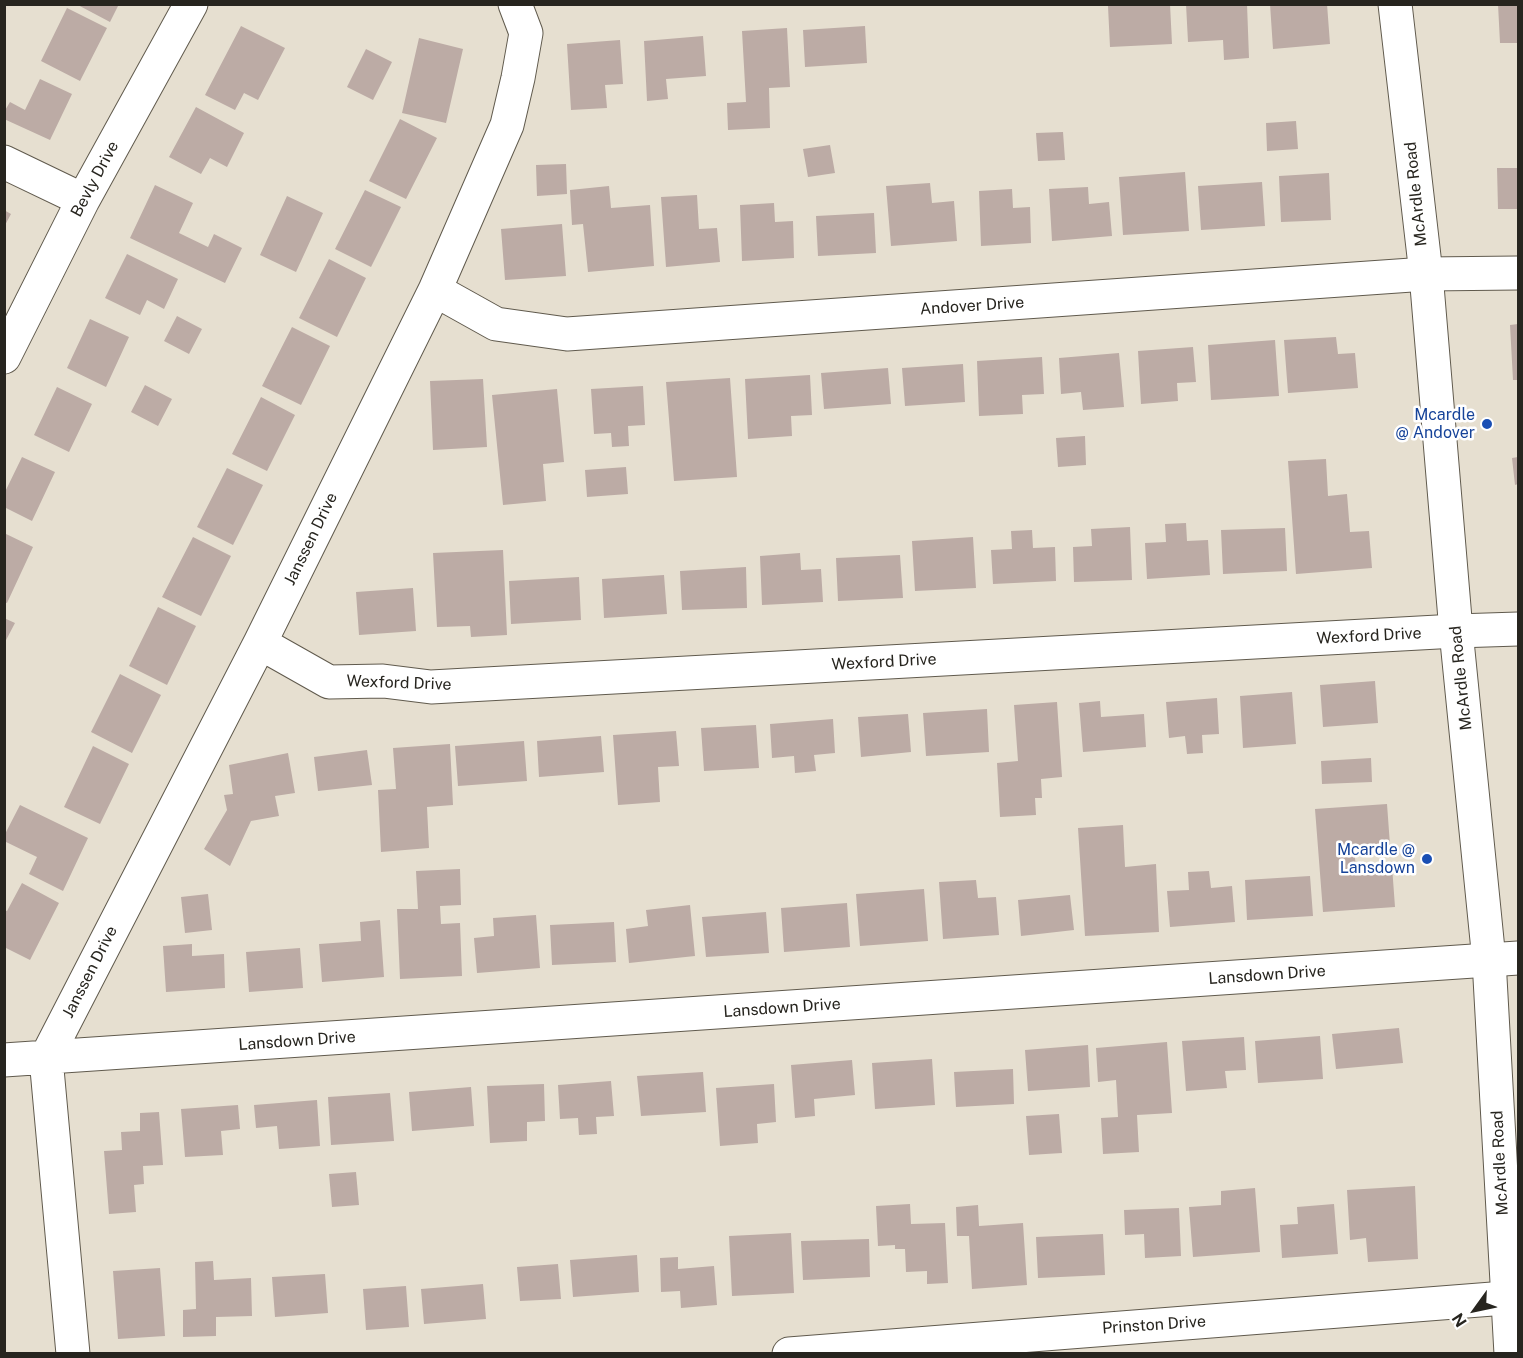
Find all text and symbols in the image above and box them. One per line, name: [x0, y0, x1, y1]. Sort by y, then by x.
street label: Bevly Drive: [67, 138, 123, 220]
street label: McArdle Road: [1401, 141, 1431, 247]
street label: Andover Drive: [919, 293, 1025, 319]
place label: Mcardle @ Andover: [1396, 405, 1475, 443]
marker: Mcardle @ Andover: [1480, 417, 1494, 431]
street label: Janssen Drive: [280, 489, 342, 589]
street label: Wexford Drive: [1316, 624, 1422, 648]
street label: McArdle Road: [1446, 625, 1476, 731]
street label: Wexford Drive: [831, 650, 937, 674]
street label: Wexford Drive: [346, 672, 452, 694]
place label: Mcardle @ Lansdown: [1337, 840, 1415, 878]
marker: Mcardle @ Lansdown: [1420, 852, 1434, 866]
street label: Janssen Drive: [59, 923, 121, 1021]
street label: Lansdown Drive: [1208, 961, 1326, 989]
street label: Lansdown Drive: [723, 994, 841, 1022]
street label: Lansdown Drive: [238, 1027, 356, 1055]
street label: McArdle Road: [1488, 1110, 1512, 1216]
north arrow: [1445, 1280, 1505, 1340]
text: N: [1448, 1310, 1471, 1331]
street label: Prinston Drive: [1101, 1312, 1207, 1338]

